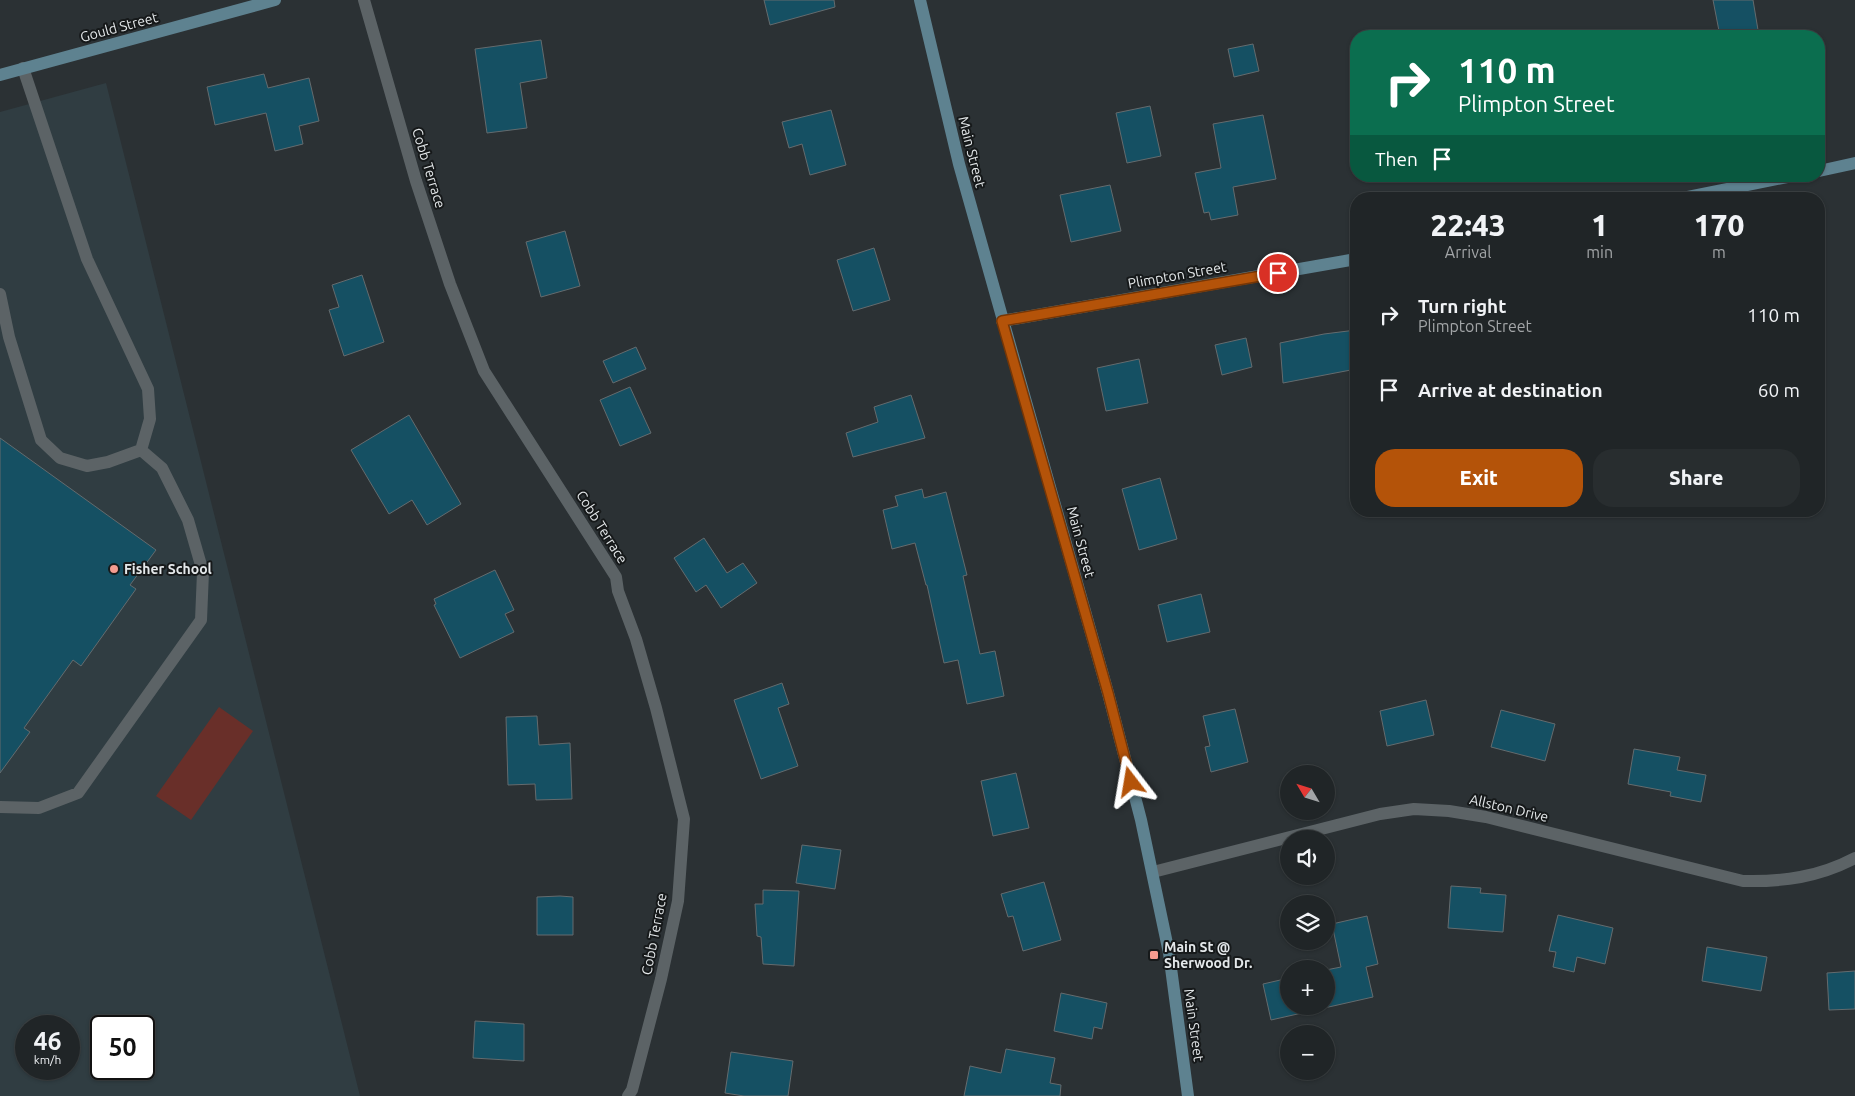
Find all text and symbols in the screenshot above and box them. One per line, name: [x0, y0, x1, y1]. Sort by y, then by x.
street label: Gould Street: [78, 9, 160, 45]
icon: right: [1375, 50, 1440, 115]
text: 110 m: [1458, 50, 1556, 90]
text: Plimpton Street: [1458, 91, 1615, 116]
street label: Main Street: [955, 115, 989, 190]
street label: Cobb Terrace: [409, 126, 449, 210]
icon: arrive: [1428, 145, 1456, 173]
text: Then: [1375, 148, 1418, 170]
text: 22:43: [1431, 208, 1506, 242]
text: 1: [1591, 208, 1608, 242]
text: 170: [1694, 208, 1744, 242]
text: Arrival: [1445, 243, 1491, 261]
text: min: [1586, 243, 1613, 261]
text: m: [1712, 243, 1726, 261]
pin: [1257, 252, 1299, 294]
street label: Plimpton Street: [1127, 258, 1228, 292]
icon: arrive: [1264, 259, 1292, 287]
text: Turn right: [1418, 295, 1506, 317]
icon: right: [1375, 301, 1403, 329]
text: 110 m: [1747, 304, 1800, 326]
text: Plimpton Street: [1418, 317, 1532, 335]
icon: arrive: [1375, 376, 1403, 404]
text: Arrive at destination: [1418, 379, 1603, 401]
text: 60 m: [1758, 379, 1800, 401]
button: Exit: [1375, 449, 1583, 507]
button: Share: [1593, 449, 1800, 507]
street label: Cobb Terrace: [573, 487, 631, 567]
street label: Main Street: [1064, 505, 1098, 580]
place label: Fisher School: [124, 561, 212, 577]
marker: Fisher School: [108, 563, 120, 575]
position arrow: [1104, 755, 1156, 807]
north arrow: [1280, 765, 1335, 820]
map controls: [1280, 765, 1335, 1080]
street label: Allston Drive: [1468, 791, 1550, 825]
button: sound: [1280, 830, 1335, 885]
street label: Cobb Terrace: [638, 892, 670, 976]
button: layers: [1280, 895, 1335, 950]
place label: Main St @ Sherwood Dr.: [1164, 939, 1252, 971]
marker: Main St @ Sherwood Dr.: [1148, 949, 1160, 961]
button: +: [1280, 960, 1335, 1015]
street label: Main Street: [1181, 988, 1207, 1063]
speed limit sign: 50: [90, 1015, 155, 1080]
button: −: [1280, 1025, 1335, 1080]
text: 46: [33, 1027, 62, 1055]
text: km/h: [34, 1053, 61, 1066]

